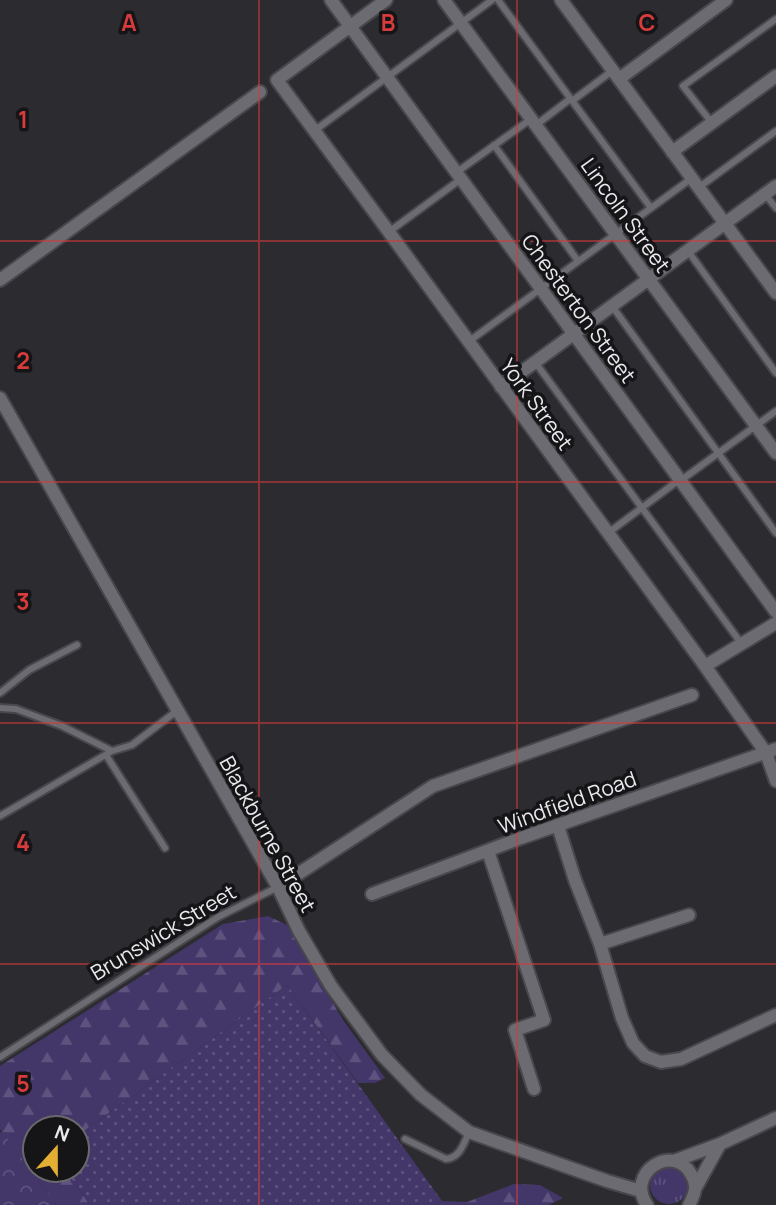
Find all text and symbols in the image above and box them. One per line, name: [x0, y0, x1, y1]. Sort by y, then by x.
text: A: [121, 6, 137, 38]
text: B: [381, 6, 395, 38]
text: C: [639, 6, 656, 38]
text: 1: [18, 103, 28, 135]
street label: Lincoln Street: [575, 152, 677, 278]
street label: Chesterton Street: [516, 228, 642, 388]
text: 2: [16, 344, 30, 376]
street label: York Street: [494, 353, 580, 455]
text: 3: [16, 585, 30, 617]
street label: Blackburne Street: [213, 751, 323, 917]
street label: Windfield Road: [494, 764, 640, 840]
text: 4: [16, 826, 30, 858]
street label: Brunswick Street: [85, 878, 241, 986]
text: 5: [16, 1067, 30, 1099]
north arrow: [21, 1114, 91, 1184]
text: N: [51, 1119, 73, 1148]

